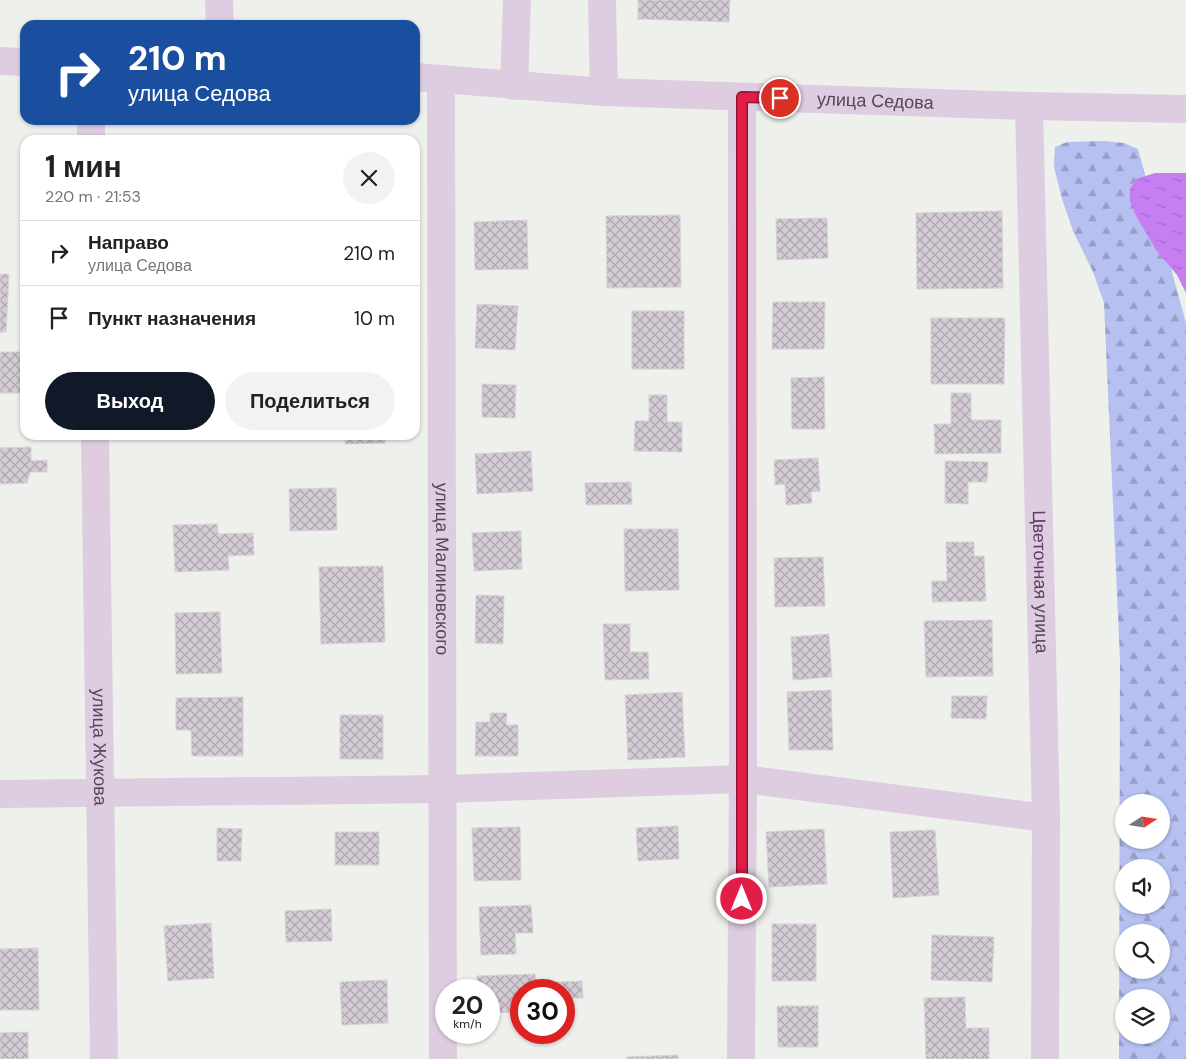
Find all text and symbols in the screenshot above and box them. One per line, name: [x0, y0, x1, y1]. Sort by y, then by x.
text: 210 m: [128, 35, 227, 81]
icon: right: [45, 40, 110, 105]
pin: [759, 77, 801, 119]
text: улица Седова: [128, 79, 271, 108]
icon: arrive: [766, 84, 794, 112]
street label: улица Седова: [816, 87, 935, 115]
text: 1 мин: [45, 147, 122, 186]
button: close: [343, 152, 395, 204]
text: 220 m · 21:53: [45, 186, 141, 207]
text: Направо: [88, 230, 169, 255]
icon: right: [45, 239, 73, 267]
text: 210 m: [343, 241, 395, 266]
text: улица Седова: [88, 255, 192, 276]
icon: arrive: [45, 304, 73, 332]
text: Пункт назначения: [88, 306, 256, 331]
text: 10 m: [354, 306, 395, 331]
button: Выход: [45, 372, 215, 430]
button: Поделиться: [225, 372, 395, 430]
street label: улица Малиновского: [430, 483, 454, 655]
street label: Цветочная улица: [1027, 510, 1054, 655]
street label: улица Жукова: [87, 688, 112, 807]
north arrow: [1115, 794, 1170, 849]
map controls: [1115, 794, 1170, 1044]
button: sound: [1115, 859, 1170, 914]
position arrow: [715, 872, 767, 924]
button: search: [1115, 924, 1170, 979]
speed limit sign: 30: [510, 979, 575, 1044]
text: 20: [452, 989, 483, 1022]
button: layers: [1115, 989, 1170, 1044]
text: km/h: [453, 1016, 482, 1032]

